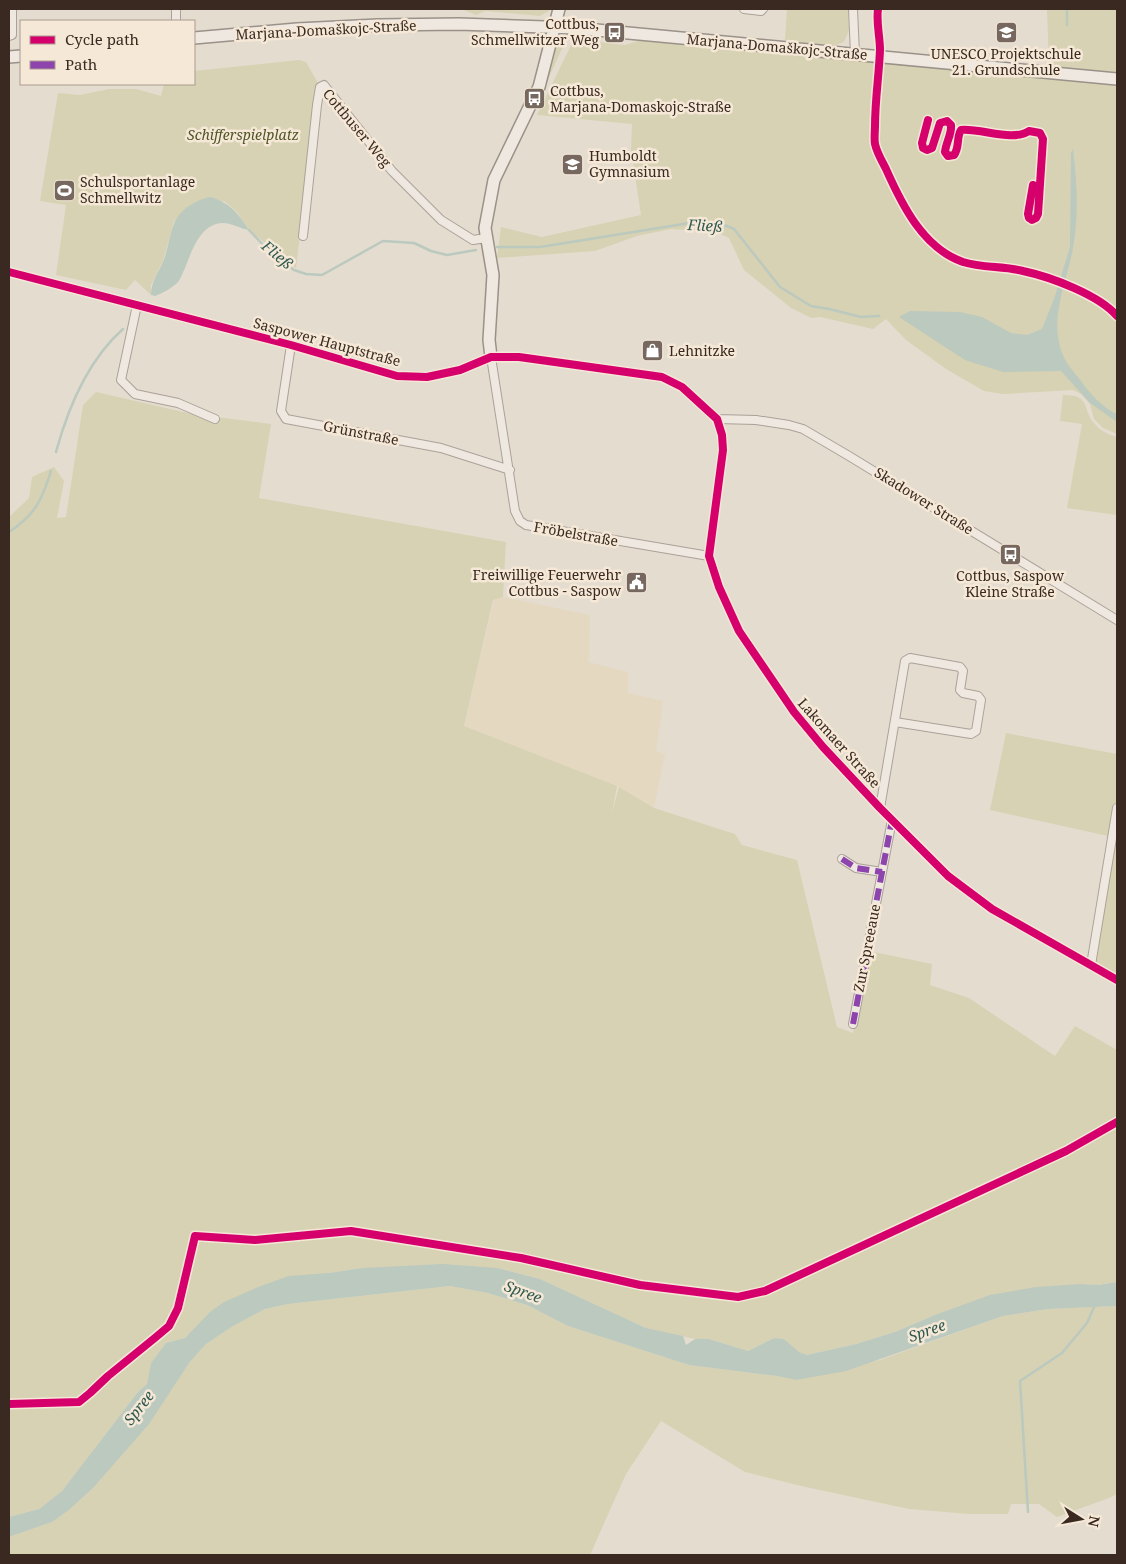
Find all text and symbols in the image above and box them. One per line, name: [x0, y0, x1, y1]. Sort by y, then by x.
place label: Cottbus, Schmellwitzer Weg: [471, 14, 599, 49]
street label: Marjana-Domaškojc-Straße: [235, 15, 417, 44]
legend: [20, 20, 195, 85]
bus stop icon: Cottbus, Schmellwitzer Weg: [603, 20, 627, 44]
school or university icon: UNESCO Projektschule 21. Grundschule: [994, 20, 1018, 44]
text: Cycle path: [65, 29, 140, 49]
street label: Marjana-Domaškojc-Straße: [686, 29, 868, 64]
place label: UNESCO Projektschule 21. Grundschule: [931, 44, 1081, 79]
text: Path: [65, 54, 98, 74]
place label: Cottbus, Marjana-Domaskojc-Straße: [550, 81, 731, 116]
street label: Cottbuser Weg: [319, 84, 396, 171]
bus stop icon: Cottbus, Marjana-Domaskojc-Straße: [522, 87, 546, 111]
park label: Schifferspielplatz: [187, 125, 299, 144]
place label: Humboldt Gymnasium: [589, 146, 670, 181]
school or university icon: Humboldt Gymnasium: [561, 152, 585, 176]
place label: Schulsportanlage Schmellwitz: [80, 172, 195, 207]
sports icon: Schulsportanlage Schmellwitz: [52, 178, 76, 202]
water label: Fließ: [686, 214, 723, 236]
water label: Fließ: [257, 235, 297, 273]
street label: Saspower Hauptstraße: [251, 313, 403, 370]
shop icon: Lehnitzke: [641, 339, 665, 363]
place label: Lehnitzke: [669, 341, 735, 360]
street label: Grünstraße: [322, 416, 400, 449]
street label: Skadower Straße: [871, 462, 977, 539]
street label: Fröbelstraße: [532, 517, 620, 550]
bus stop icon: Cottbus, Saspow Kleine Straße: [998, 542, 1022, 566]
place label: Freiwillige Feuerwehr Cottbus - Saspow: [473, 565, 622, 600]
place label: Cottbus, Saspow Kleine Straße: [956, 566, 1065, 601]
public building icon: Freiwillige Feuerwehr Cottbus - Saspow: [625, 571, 649, 595]
street label: Lakomaer Straße: [794, 694, 885, 792]
street label: Zur Spreeaue: [849, 902, 884, 994]
water label: Spree: [502, 1275, 545, 1307]
water label: Spree: [905, 1314, 949, 1346]
water label: Spree: [119, 1386, 158, 1429]
north arrow: [1056, 1494, 1106, 1544]
text: N: [1084, 1514, 1105, 1529]

